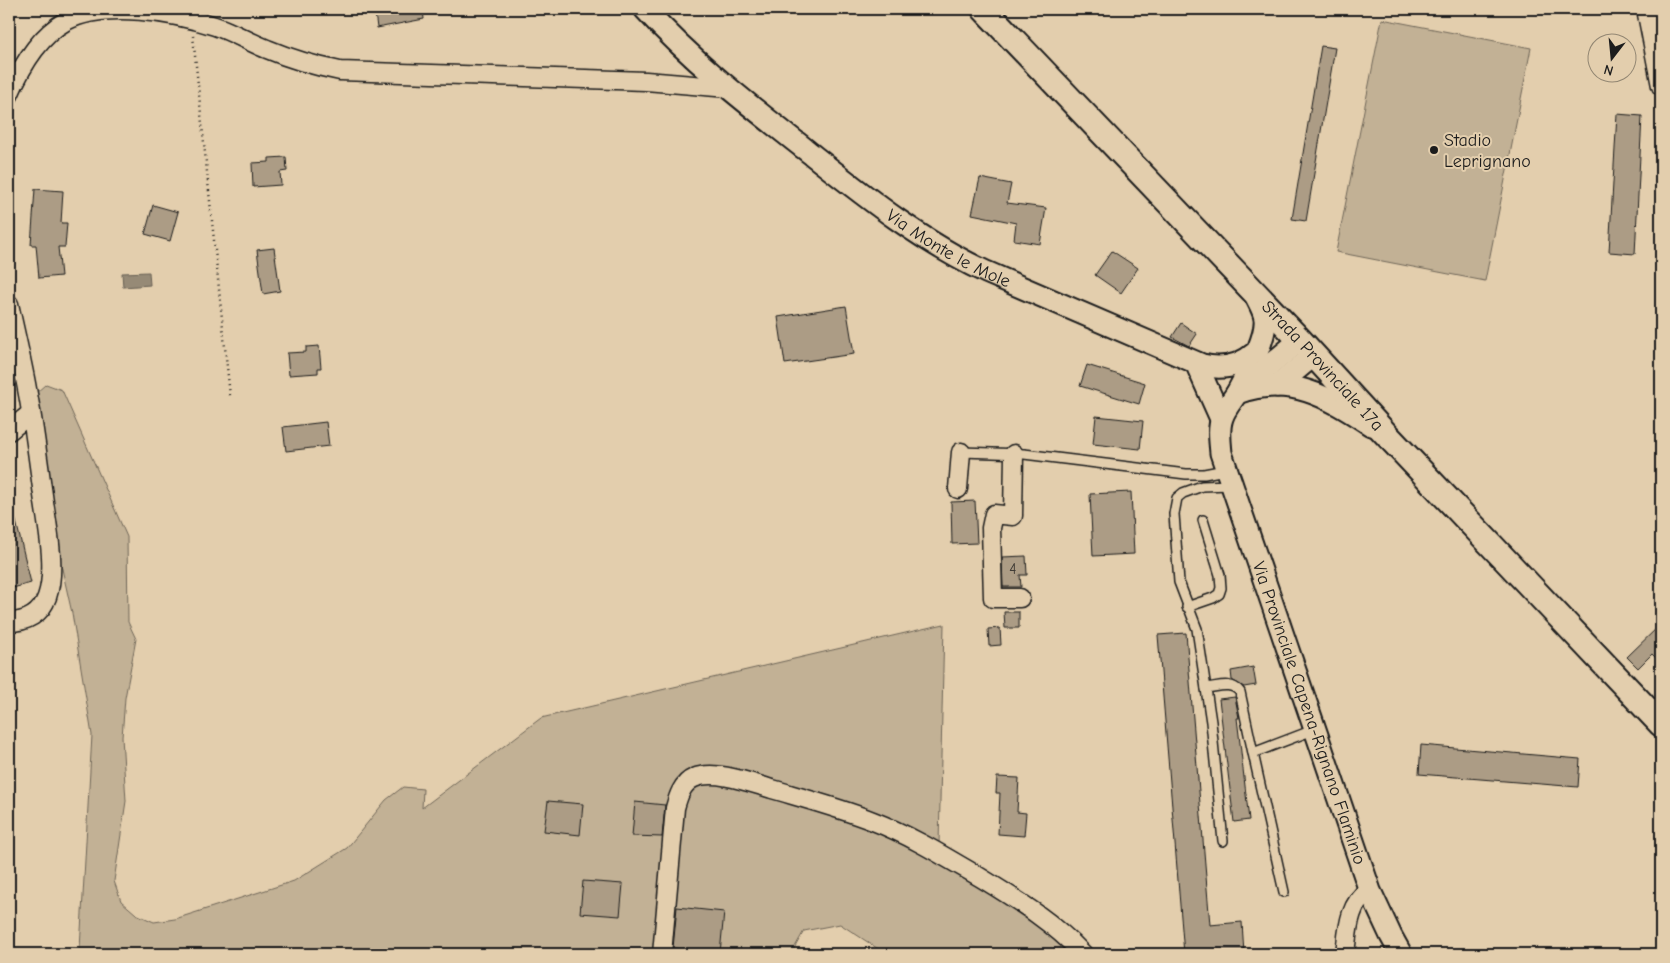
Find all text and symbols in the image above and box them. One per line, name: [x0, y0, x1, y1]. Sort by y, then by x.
north arrow: [1588, 32, 1638, 82]
text: N: [1602, 61, 1615, 79]
place label: Stadio Leprignano: [1444, 130, 1531, 172]
marker: Stadio Leprignano: [1428, 144, 1440, 156]
street label: Via Monte le Mole: [882, 205, 1014, 292]
street label: Strada Provinciale 17a: [1257, 296, 1388, 436]
street label: Via Provinciale Capena-Rignano Flaminio: [1248, 559, 1370, 867]
house number: 4: [1009, 560, 1017, 578]

